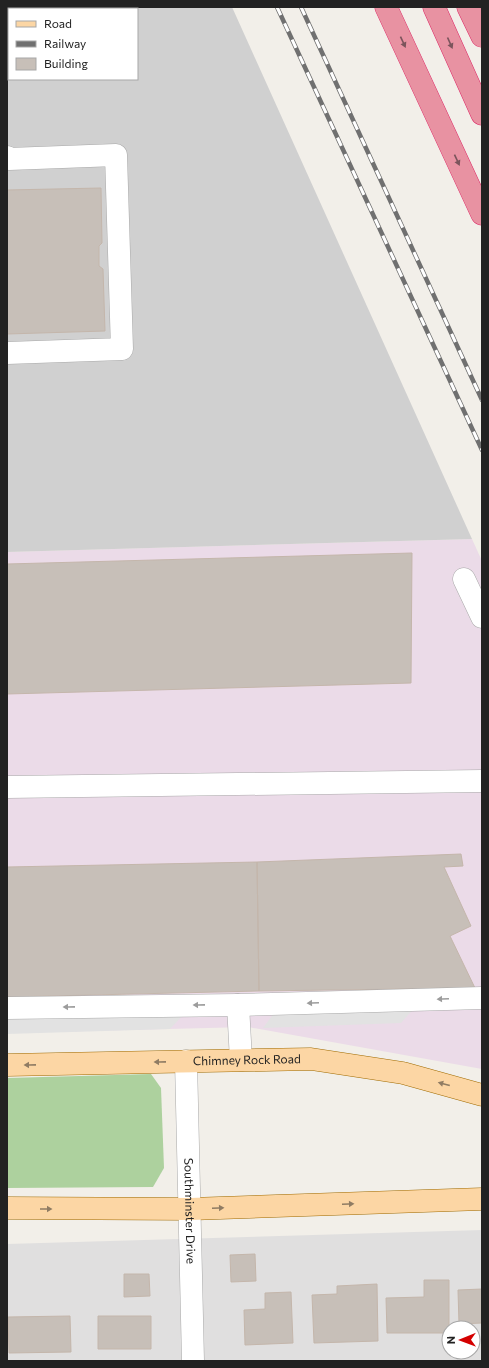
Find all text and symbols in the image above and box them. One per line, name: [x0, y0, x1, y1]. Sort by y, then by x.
legend: [8, 8, 138, 80]
text: Road: [44, 16, 72, 30]
text: Railway: [44, 36, 86, 50]
one-way arrow: [400, 37, 406, 48]
one-way arrow: [447, 37, 453, 48]
text: Building: [44, 56, 88, 70]
one-way arrow: [454, 155, 460, 166]
one-way arrow: [436, 996, 449, 1002]
one-way arrow: [307, 999, 319, 1006]
one-way arrow: [192, 1002, 205, 1008]
one-way arrow: [62, 1004, 75, 1010]
street label: Chimney Rock Road: [193, 1051, 301, 1067]
one-way arrow: [154, 1058, 166, 1065]
one-way arrow: [24, 1061, 36, 1068]
one-way arrow: [438, 1081, 451, 1087]
street label: Southminster Drive: [182, 1158, 199, 1264]
one-way arrow: [342, 1200, 354, 1207]
one-way arrow: [212, 1204, 224, 1211]
one-way arrow: [40, 1206, 53, 1212]
north arrow: [441, 1320, 481, 1360]
text: N: [444, 1336, 457, 1344]

